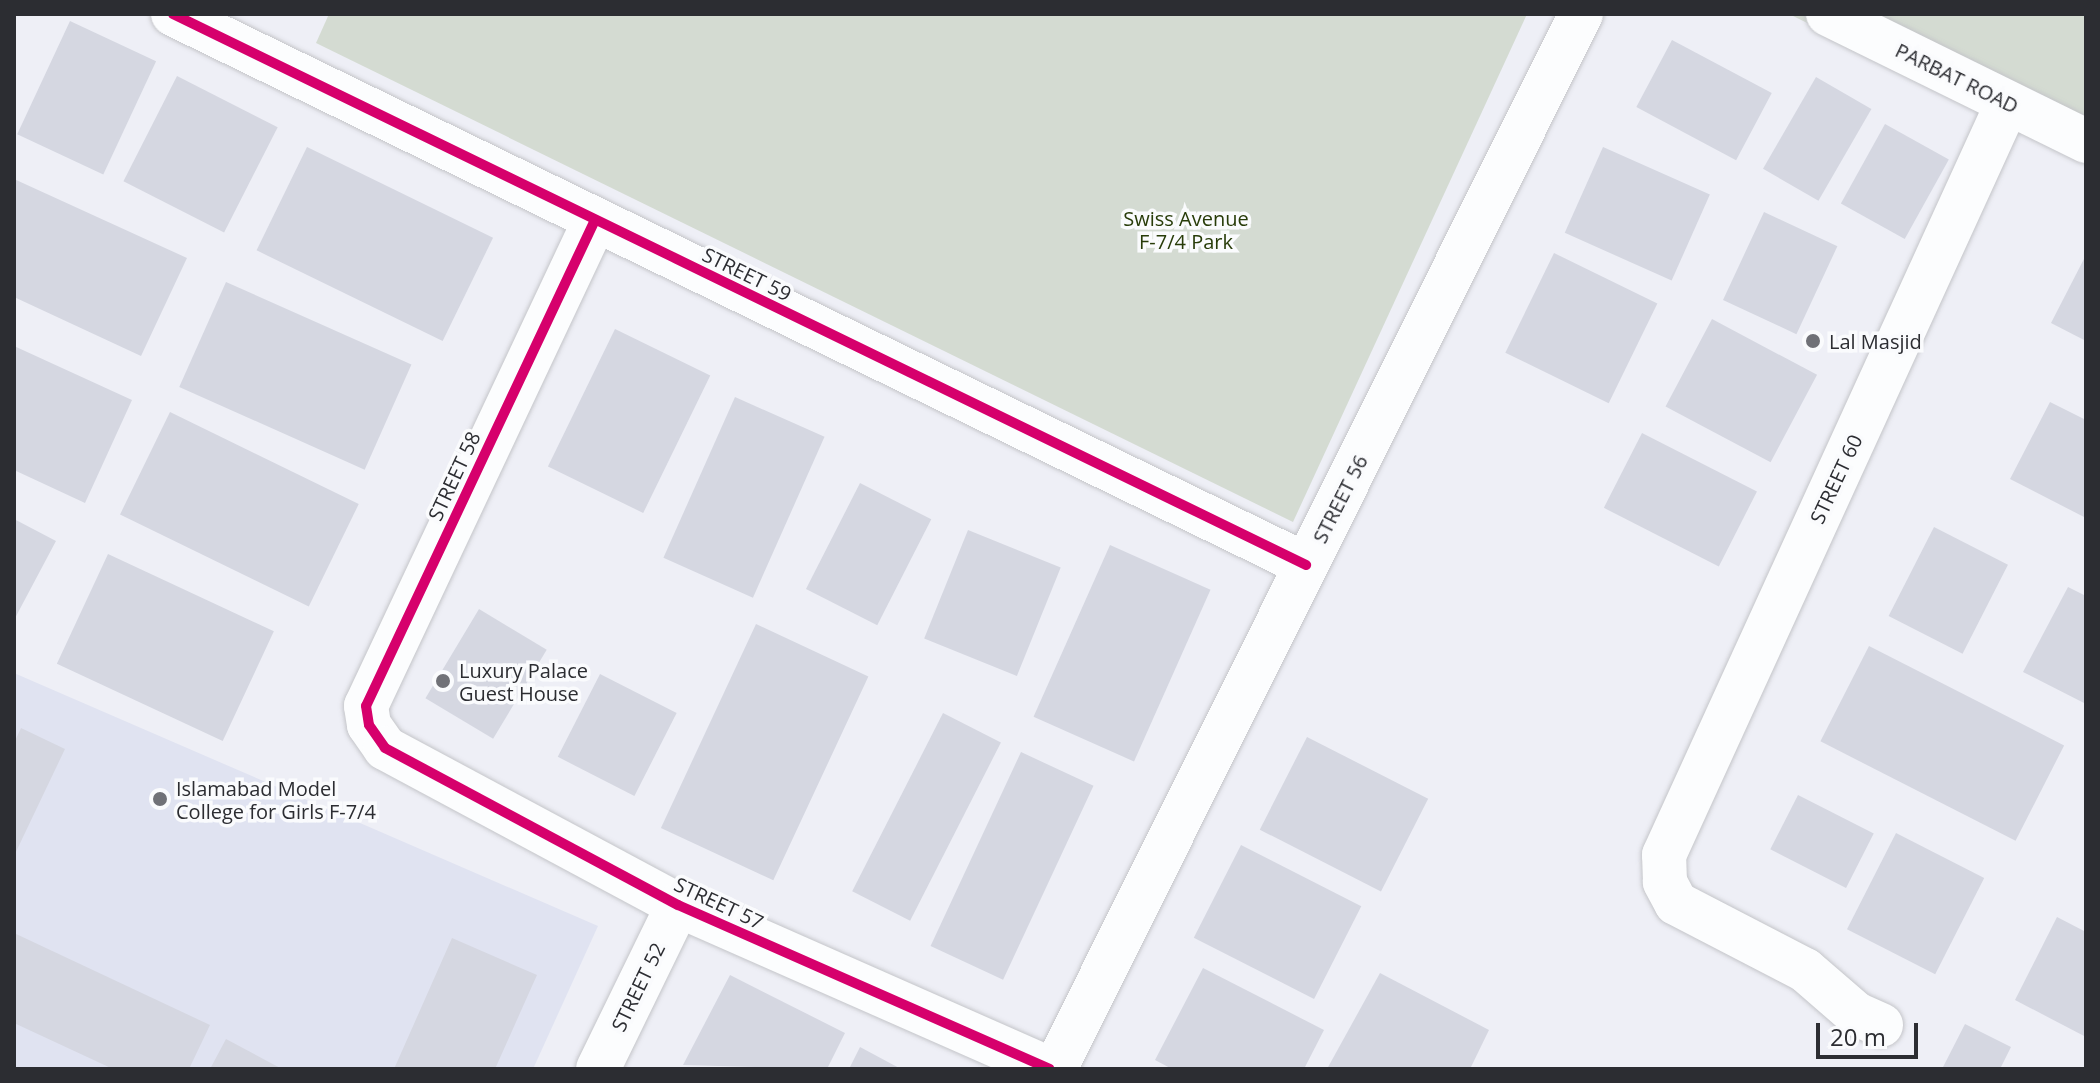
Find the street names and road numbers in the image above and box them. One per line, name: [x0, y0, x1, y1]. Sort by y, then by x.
street label: PARBAT ROAD: [1892, 38, 2022, 118]
street label: STREET 59: [699, 242, 795, 306]
street label: STREET 58: [423, 428, 485, 524]
street label: STREET 60: [1805, 431, 1867, 527]
street label: STREET 56: [1308, 451, 1372, 547]
street label: STREET 57: [671, 872, 767, 934]
street label: STREET 52: [606, 939, 670, 1035]

